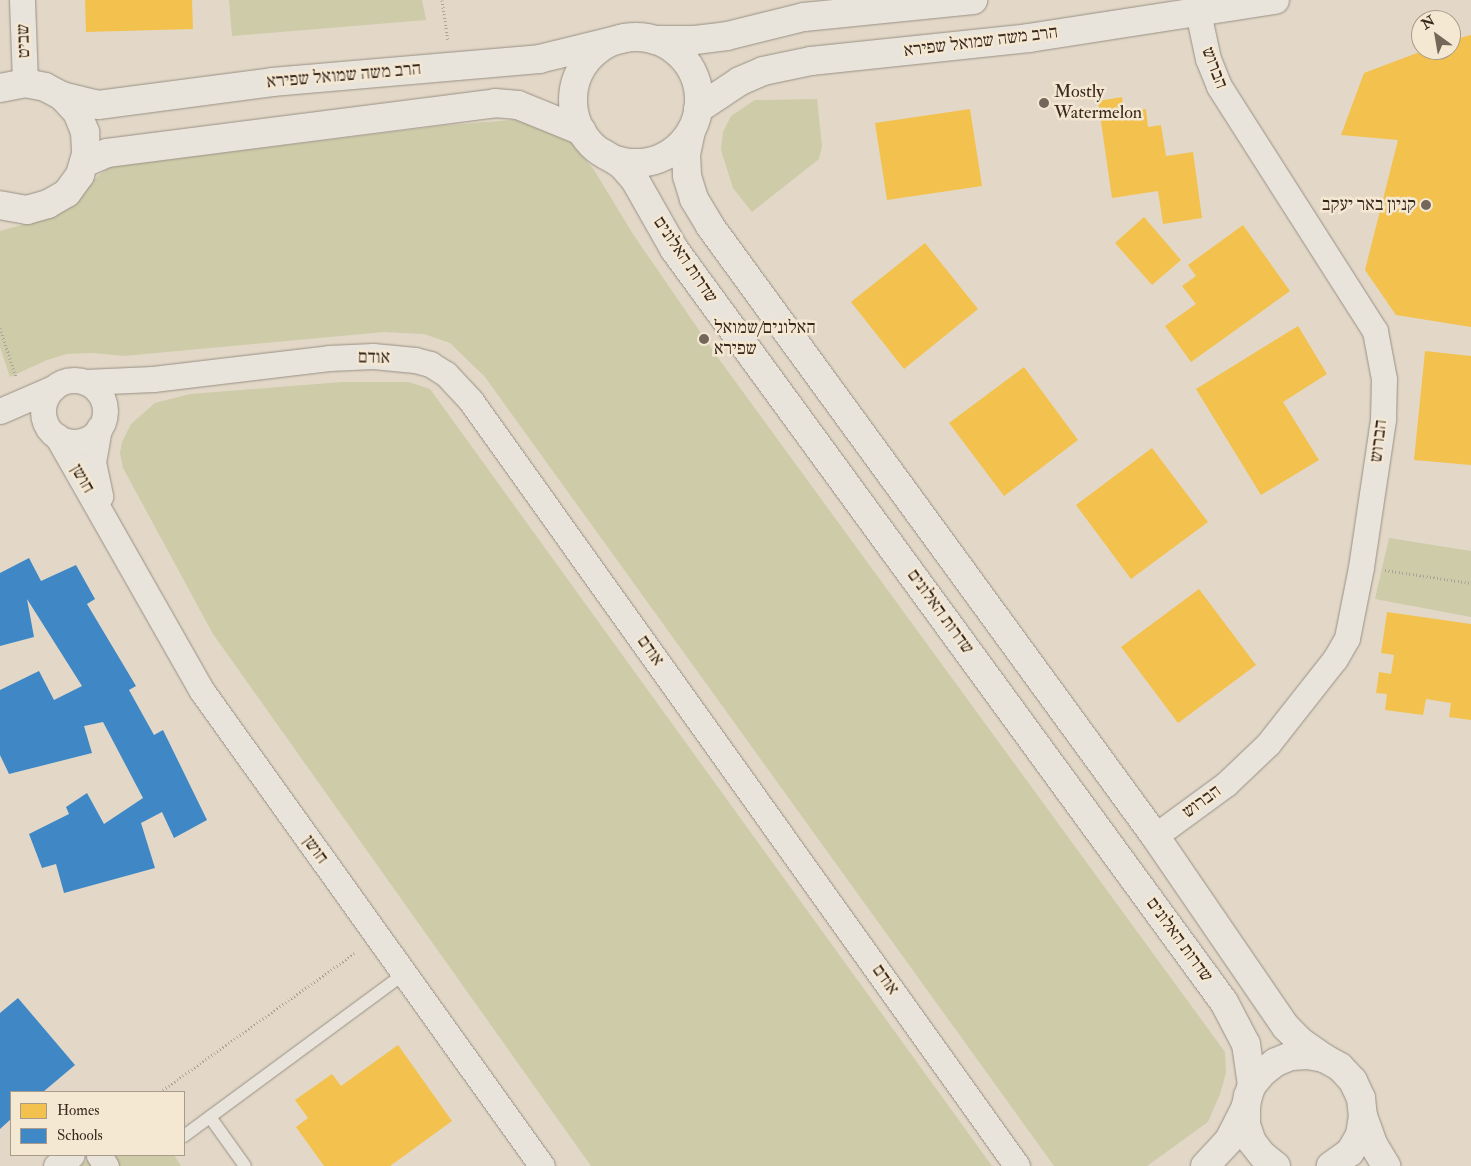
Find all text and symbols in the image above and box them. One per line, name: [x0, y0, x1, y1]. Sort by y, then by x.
north arrow: [1411, 10, 1461, 60]
text: N: [1418, 12, 1438, 33]
street label: הרב משה שמואל שפירא: [903, 22, 1059, 62]
street label: שביט: [13, 24, 35, 58]
street label: הברוש: [1196, 44, 1232, 92]
street label: הרב משה שמואל שפירא: [266, 58, 422, 94]
place label: Mostly Watermelon: [1054, 82, 1142, 125]
marker: Mostly Watermelon: [1038, 97, 1050, 109]
place label: קניון באר יעקב: [1322, 194, 1416, 216]
marker: קניון באר יעקב: [1420, 199, 1432, 211]
street label: שדרות האלונים: [648, 213, 722, 307]
place label: האלונים/שמואל שפירא: [714, 318, 816, 360]
marker: האלונים/שמואל שפירא: [698, 333, 710, 345]
street label: אודם: [358, 347, 390, 369]
street label: הברוש: [1366, 418, 1392, 464]
street label: חושן: [65, 461, 99, 497]
street label: שדרות האלונים: [902, 565, 978, 659]
street label: אודם: [632, 632, 668, 670]
street label: הברוש: [1178, 781, 1226, 823]
street label: חושן: [297, 832, 333, 868]
street label: שדרות האלונים: [1141, 893, 1217, 987]
street label: אודם: [867, 961, 903, 999]
legend: [10, 1091, 185, 1156]
text: Homes: [57, 1101, 99, 1120]
text: Schools: [57, 1126, 103, 1145]

